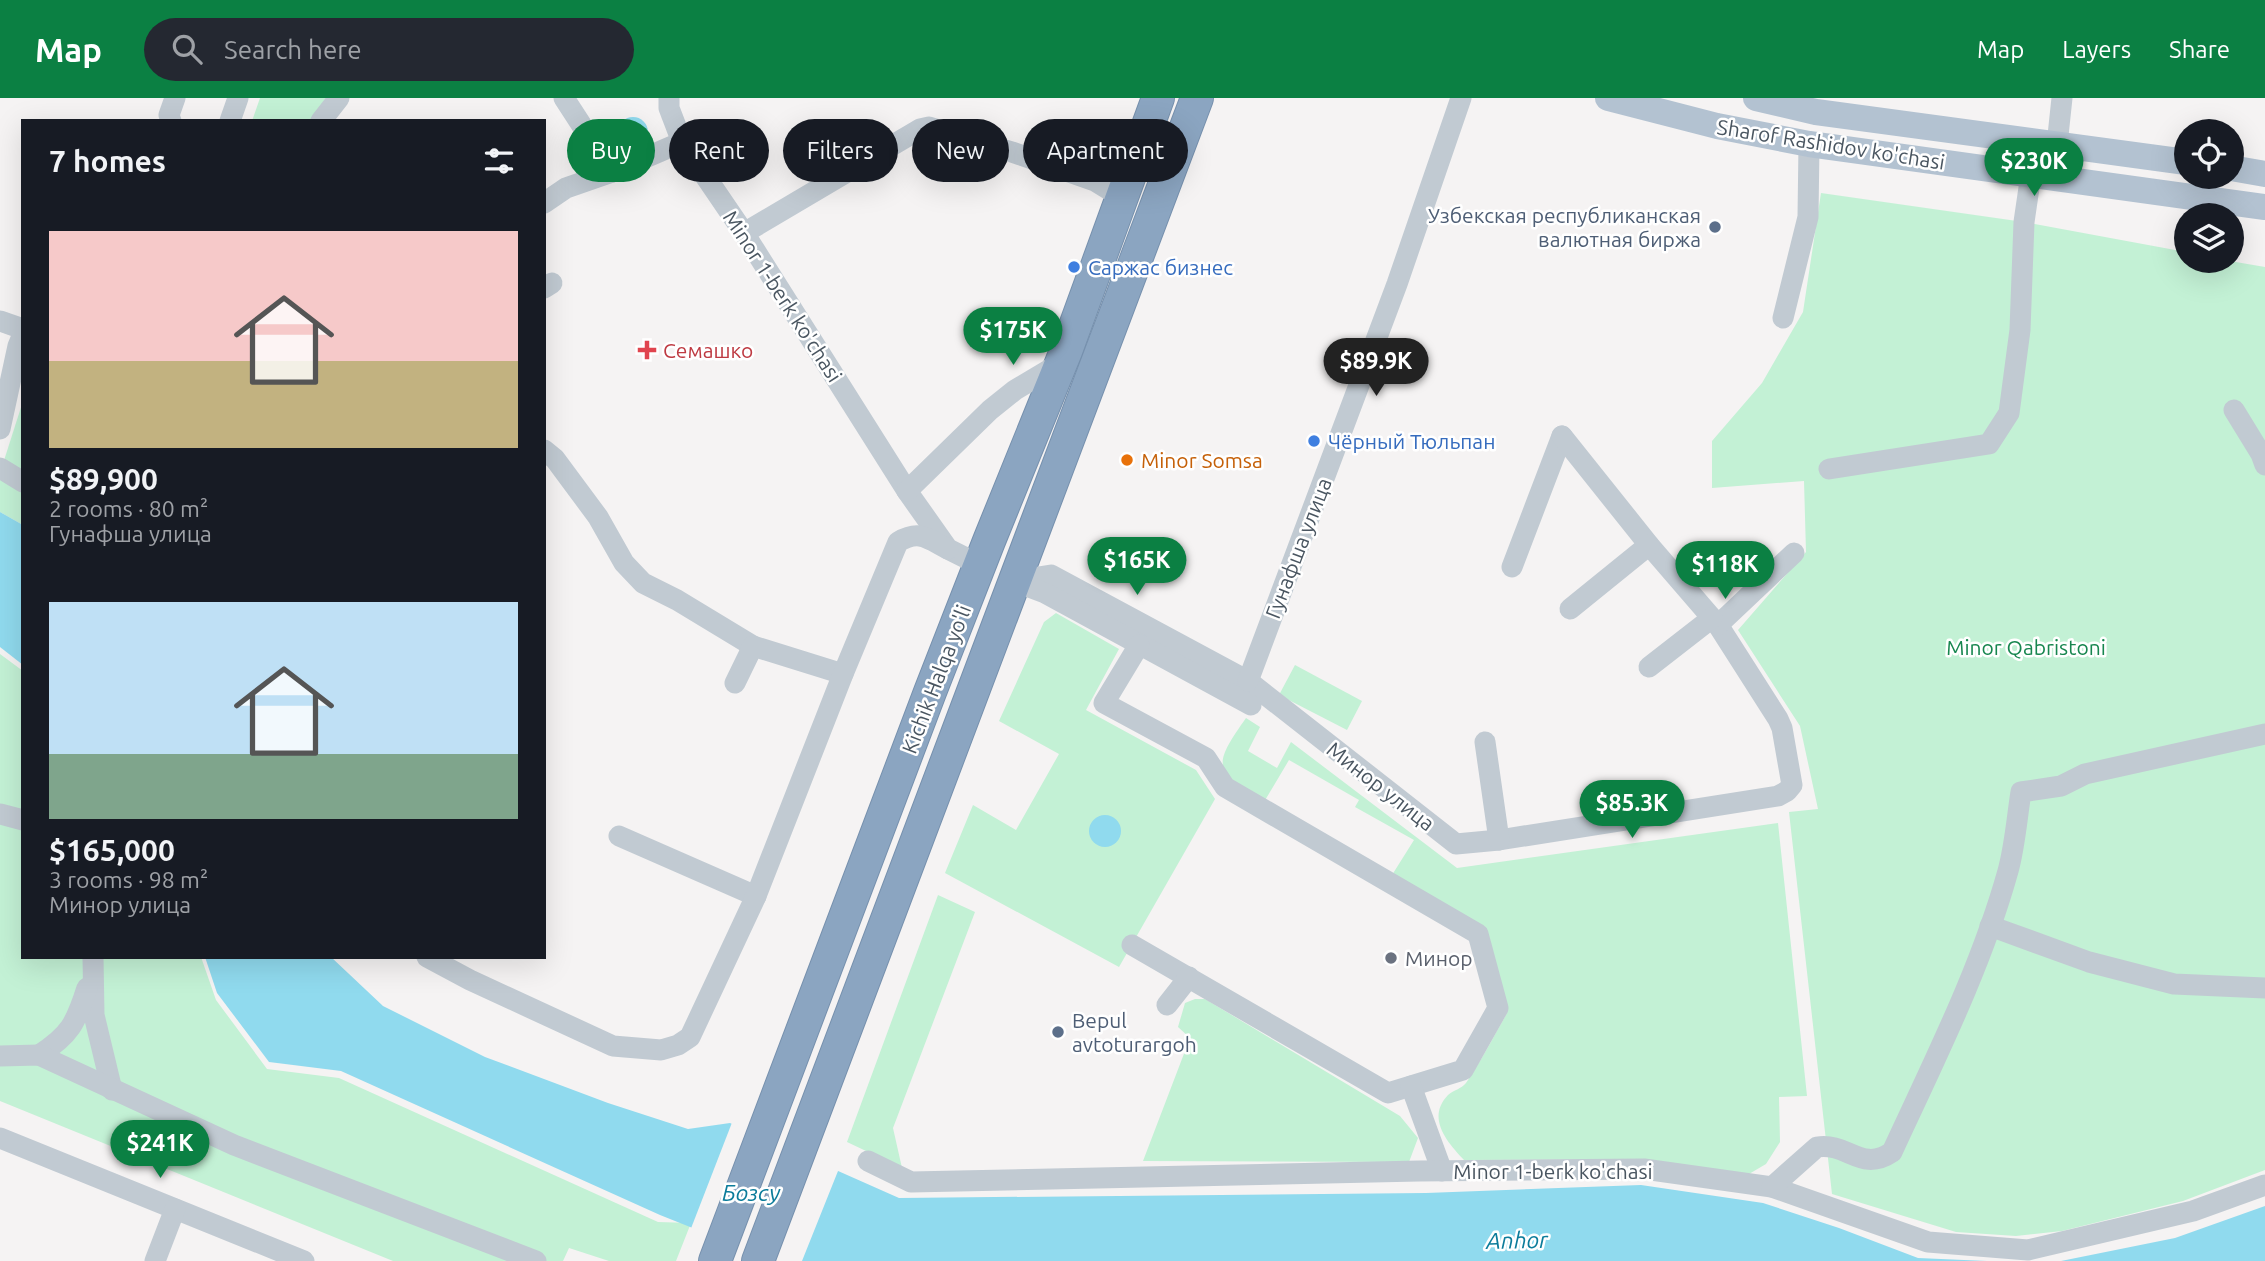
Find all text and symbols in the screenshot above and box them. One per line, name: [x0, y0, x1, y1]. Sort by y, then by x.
search box: [144, 18, 634, 81]
icon: search: [168, 30, 206, 68]
text: Map: [35, 31, 102, 68]
text: Search here: [224, 35, 362, 64]
text: Map: [1977, 36, 2024, 63]
text: Layers: [2062, 36, 2131, 63]
text: Share: [2169, 36, 2230, 63]
street label: Sharof Rashidov ko'chasi: [1715, 114, 1947, 174]
chip: Buy: [567, 119, 655, 182]
chip: Rent: [669, 119, 769, 182]
chip: Filters: [783, 119, 898, 182]
chip: New: [912, 119, 1009, 182]
chip: Apartment: [1023, 119, 1188, 182]
map controls: [2174, 119, 2244, 273]
button: locate: [2174, 119, 2244, 189]
pin: $230K: [1985, 139, 2083, 198]
icon: filters: [480, 142, 518, 180]
text: 7 homes: [49, 144, 166, 178]
text: $230K: [2000, 148, 2068, 173]
place label: Узбекская республиканская валютная биржа: [1428, 203, 1701, 251]
button: layers: [2174, 203, 2244, 273]
street label: Minor 1-berk ko'chasi: [719, 206, 847, 386]
marker: Узбекская республиканская валютная биржа: [1707, 219, 1723, 235]
place label: Саржас бизнес: [1088, 255, 1233, 279]
marker: Саржас бизнес: [1066, 259, 1082, 275]
icon: home: [221, 277, 347, 403]
pin: $175K: [964, 308, 1062, 367]
text: $175K: [979, 317, 1047, 342]
place label: Семашко: [663, 338, 753, 362]
pin: $89.9K: [1319, 338, 1433, 398]
marker: Семашко: [637, 340, 657, 360]
text: $89.9K: [1340, 348, 1412, 373]
place label: Чёрный Тюльпан: [1328, 429, 1495, 453]
marker: Чёрный Тюльпан: [1306, 433, 1322, 449]
place label: Minor Somsa: [1141, 448, 1263, 472]
marker: Minor Somsa: [1119, 452, 1135, 468]
text: $89,900: [49, 462, 158, 496]
street label: Гунафша улица: [1260, 474, 1336, 622]
text: 2 rooms · 80 m²: [49, 496, 208, 521]
text: Гунафша улица: [49, 521, 212, 546]
pin: $165K: [1088, 538, 1186, 597]
pin: $118K: [1676, 542, 1774, 601]
text: $165K: [1103, 547, 1171, 572]
text: $118K: [1691, 551, 1759, 576]
street label: Kichik Halqa yo'li: [897, 601, 975, 757]
park label: Minor Qabristoni: [1946, 635, 2106, 659]
icon: home: [221, 648, 347, 774]
street label: Минор улица: [1322, 737, 1440, 835]
pin: $85.3K: [1575, 780, 1689, 840]
text: $85.3K: [1596, 790, 1668, 815]
text: $165,000: [49, 833, 175, 867]
text: 3 rooms · 98 m²: [49, 867, 208, 892]
text: Минор улица: [49, 892, 191, 917]
place label: Минор: [1405, 946, 1473, 970]
marker: Минор: [1383, 950, 1399, 966]
place label: Bepul avtoturargoh: [1072, 1008, 1197, 1056]
marker: Bepul avtoturargoh: [1050, 1024, 1066, 1040]
pin: $241K: [111, 1121, 209, 1180]
text: $241K: [126, 1130, 194, 1155]
street label: Minor 1-berk ko'chasi: [1453, 1159, 1653, 1183]
water label: Бозсу: [722, 1180, 781, 1205]
water label: Anhor: [1485, 1227, 1549, 1253]

